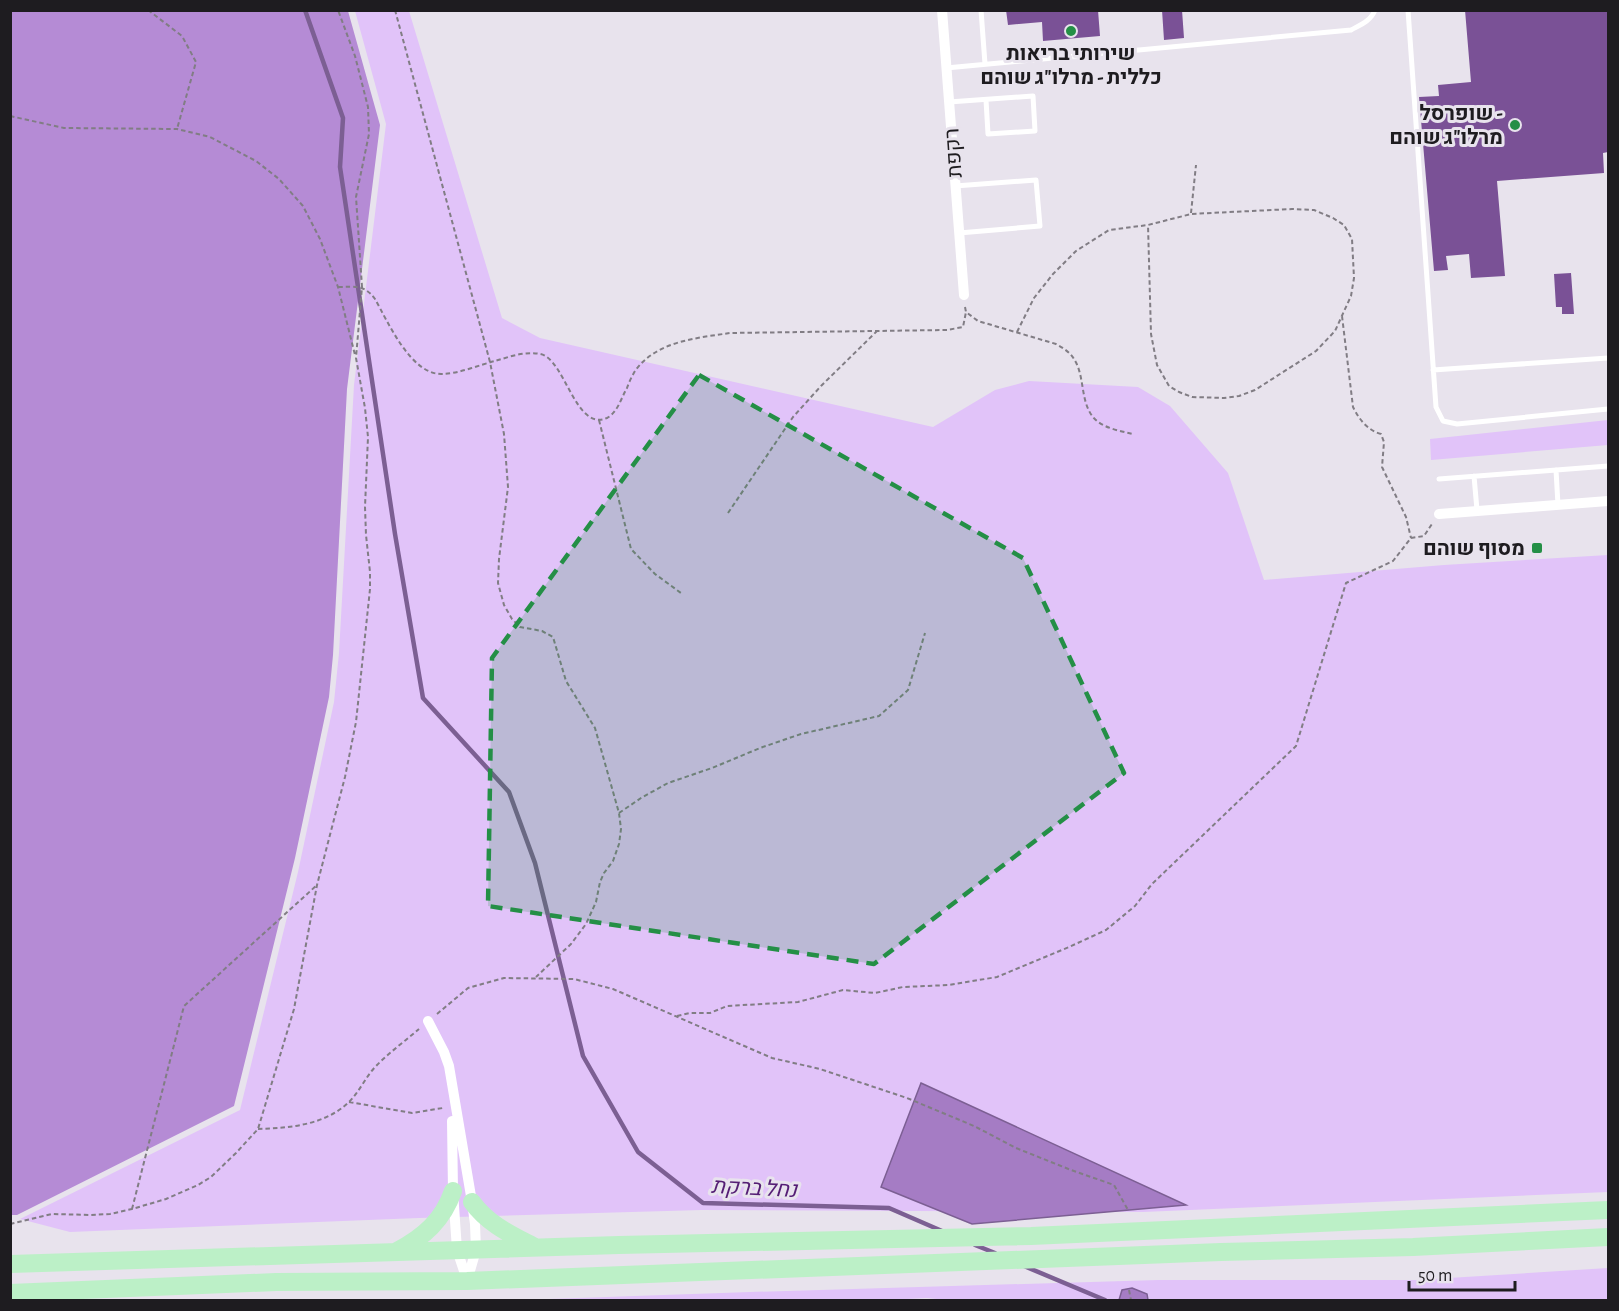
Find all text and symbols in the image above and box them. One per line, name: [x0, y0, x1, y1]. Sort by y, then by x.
marker: שירותי בריאות כללית - מרלו"ג שוהם: [1064, 24, 1078, 38]
place label: שירותי בריאות כללית - מרלו"ג שוהם: [980, 43, 1162, 88]
place label: שופרסל - מרלו"ג שוהם: [1389, 103, 1503, 148]
marker: שופרסל - מרלו"ג שוהם: [1508, 118, 1522, 132]
street label: רקפת: [941, 127, 966, 178]
place label: מסוף שוהם: [1423, 538, 1525, 559]
marker: מסוף שוהם: [1530, 541, 1544, 555]
water label: נחל ברקת: [711, 1175, 799, 1202]
scale bar: [1409, 1254, 1516, 1292]
text: 50 m: [1418, 1267, 1452, 1285]

